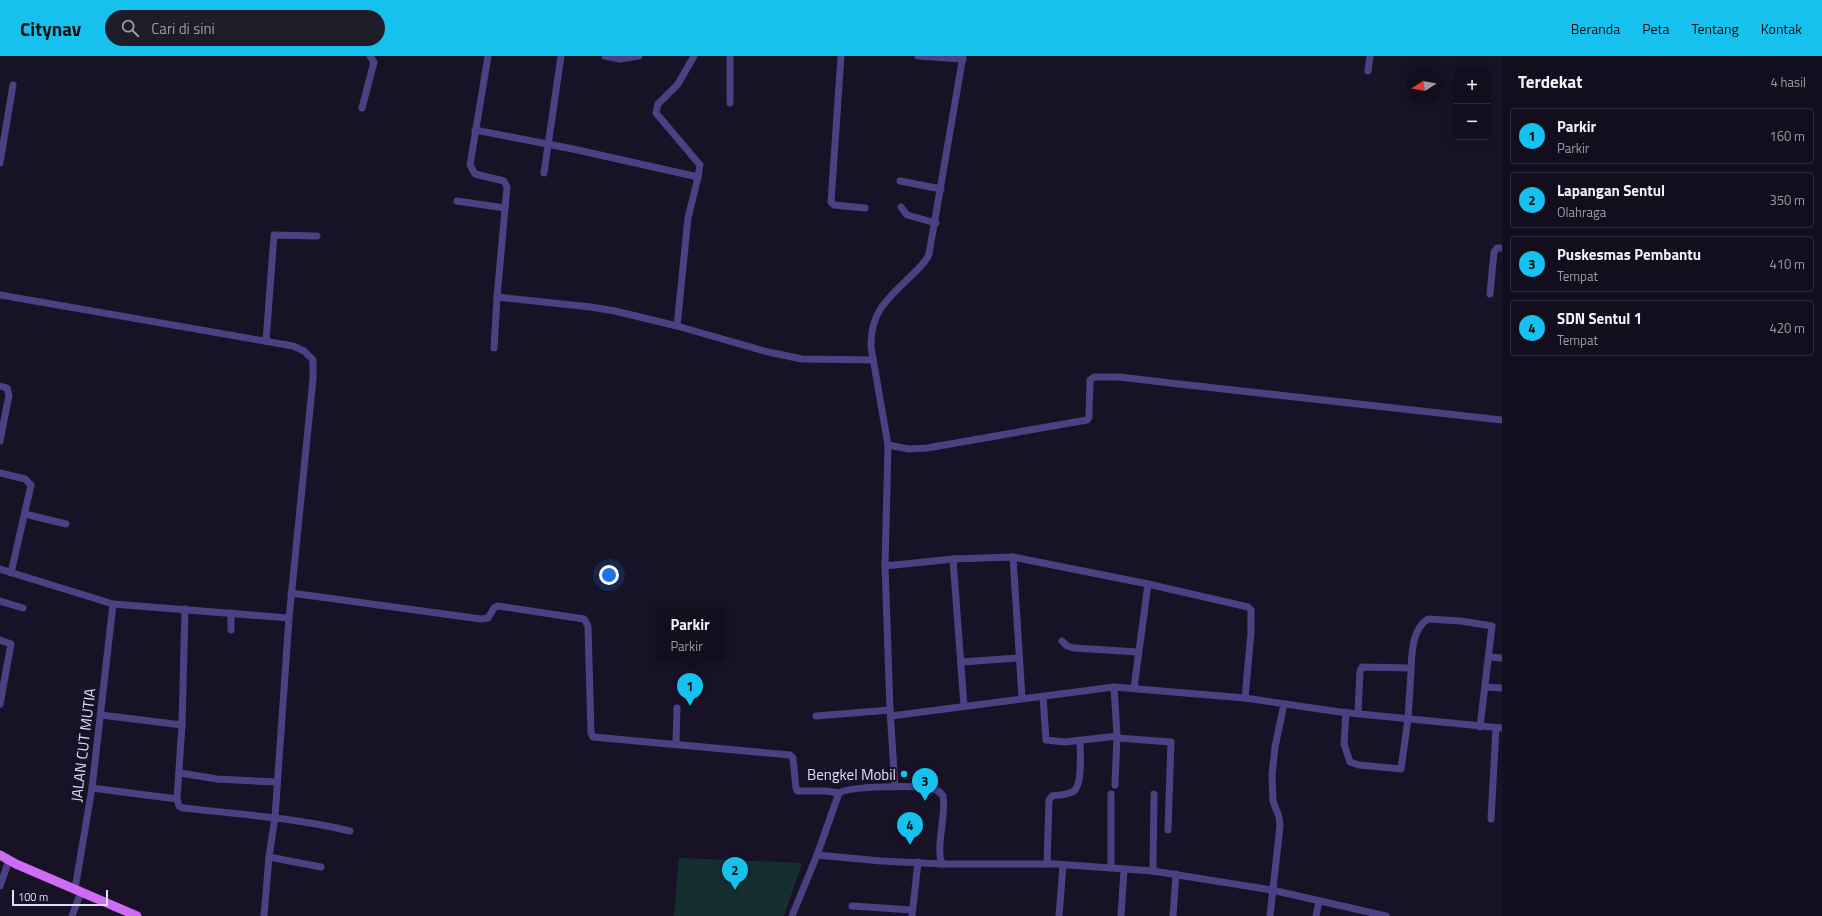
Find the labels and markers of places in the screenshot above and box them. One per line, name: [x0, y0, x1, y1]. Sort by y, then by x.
pin: 1: [677, 673, 703, 706]
place label: Bengkel Mobil: [807, 763, 896, 786]
pin: 3: [912, 768, 938, 801]
marker: Bengkel Mobil: [899, 769, 909, 779]
pin: 4: [897, 812, 923, 845]
pin: 2: [722, 857, 748, 890]

